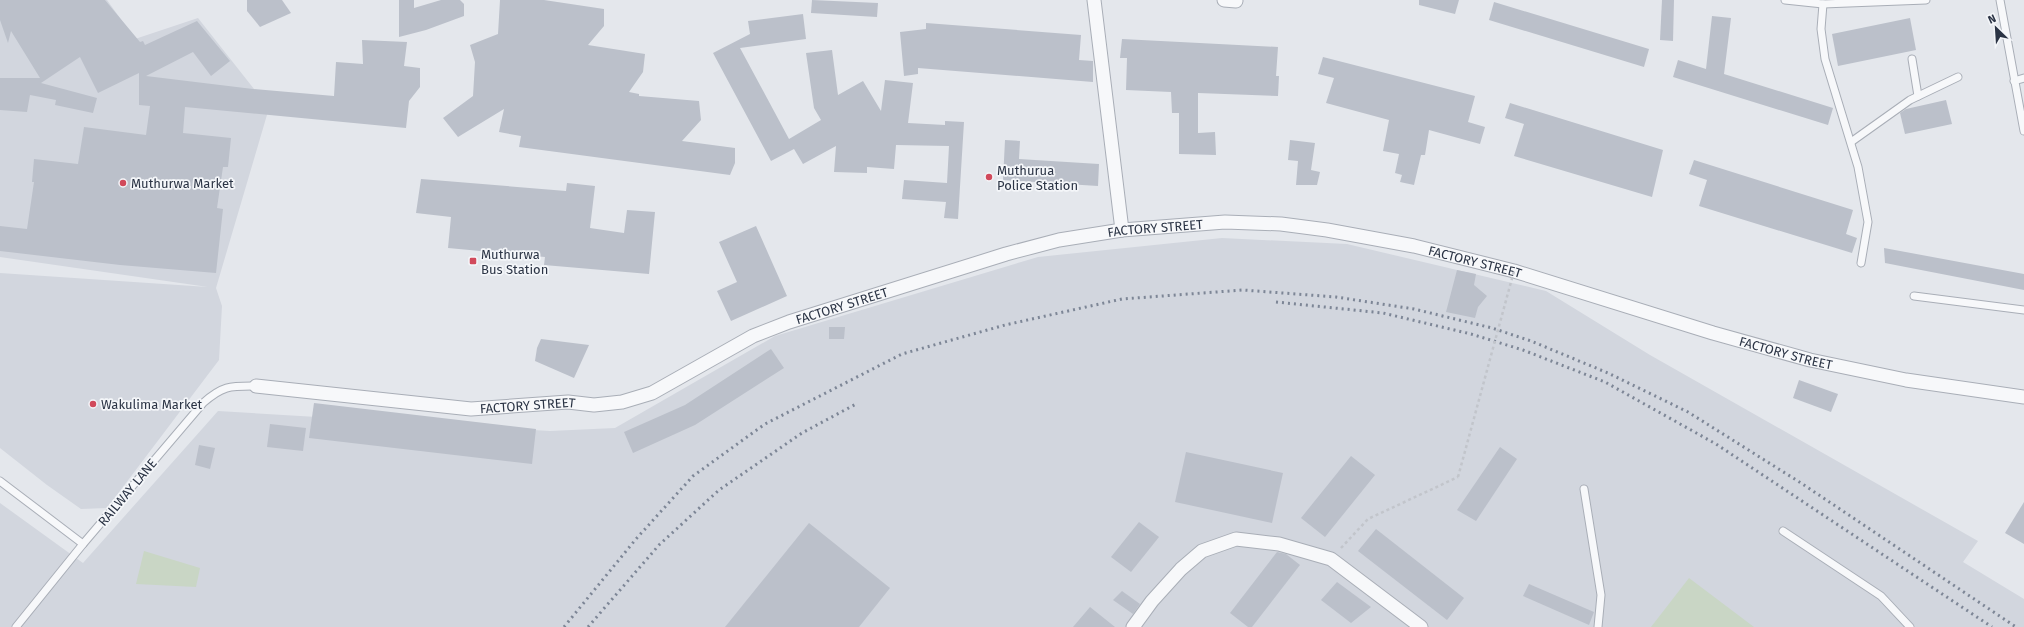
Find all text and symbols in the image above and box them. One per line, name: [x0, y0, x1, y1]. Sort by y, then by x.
north arrow: [1976, 8, 2016, 48]
text: N: [1986, 12, 1998, 27]
place label: Muthurua Police Station: [997, 163, 1078, 193]
marker: Muthurua Police Station: [984, 172, 994, 182]
place label: Muthurwa Market: [131, 176, 234, 191]
marker: Muthurwa Market: [118, 178, 128, 188]
street label: FACTORY STREET: [1106, 217, 1204, 240]
street label: FACTORY STREET: [1427, 243, 1524, 281]
place label: Muthurwa Bus Station: [481, 247, 548, 277]
marker: Muthurwa Bus Station: [468, 256, 478, 266]
street label: FACTORY STREET: [794, 284, 890, 327]
street label: FACTORY STREET: [1738, 334, 1834, 373]
street label: FACTORY STREET: [479, 395, 576, 416]
place label: Wakulima Market: [101, 397, 203, 412]
marker: Wakulima Market: [88, 399, 98, 409]
street label: RAILWAY LANE: [95, 456, 160, 529]

